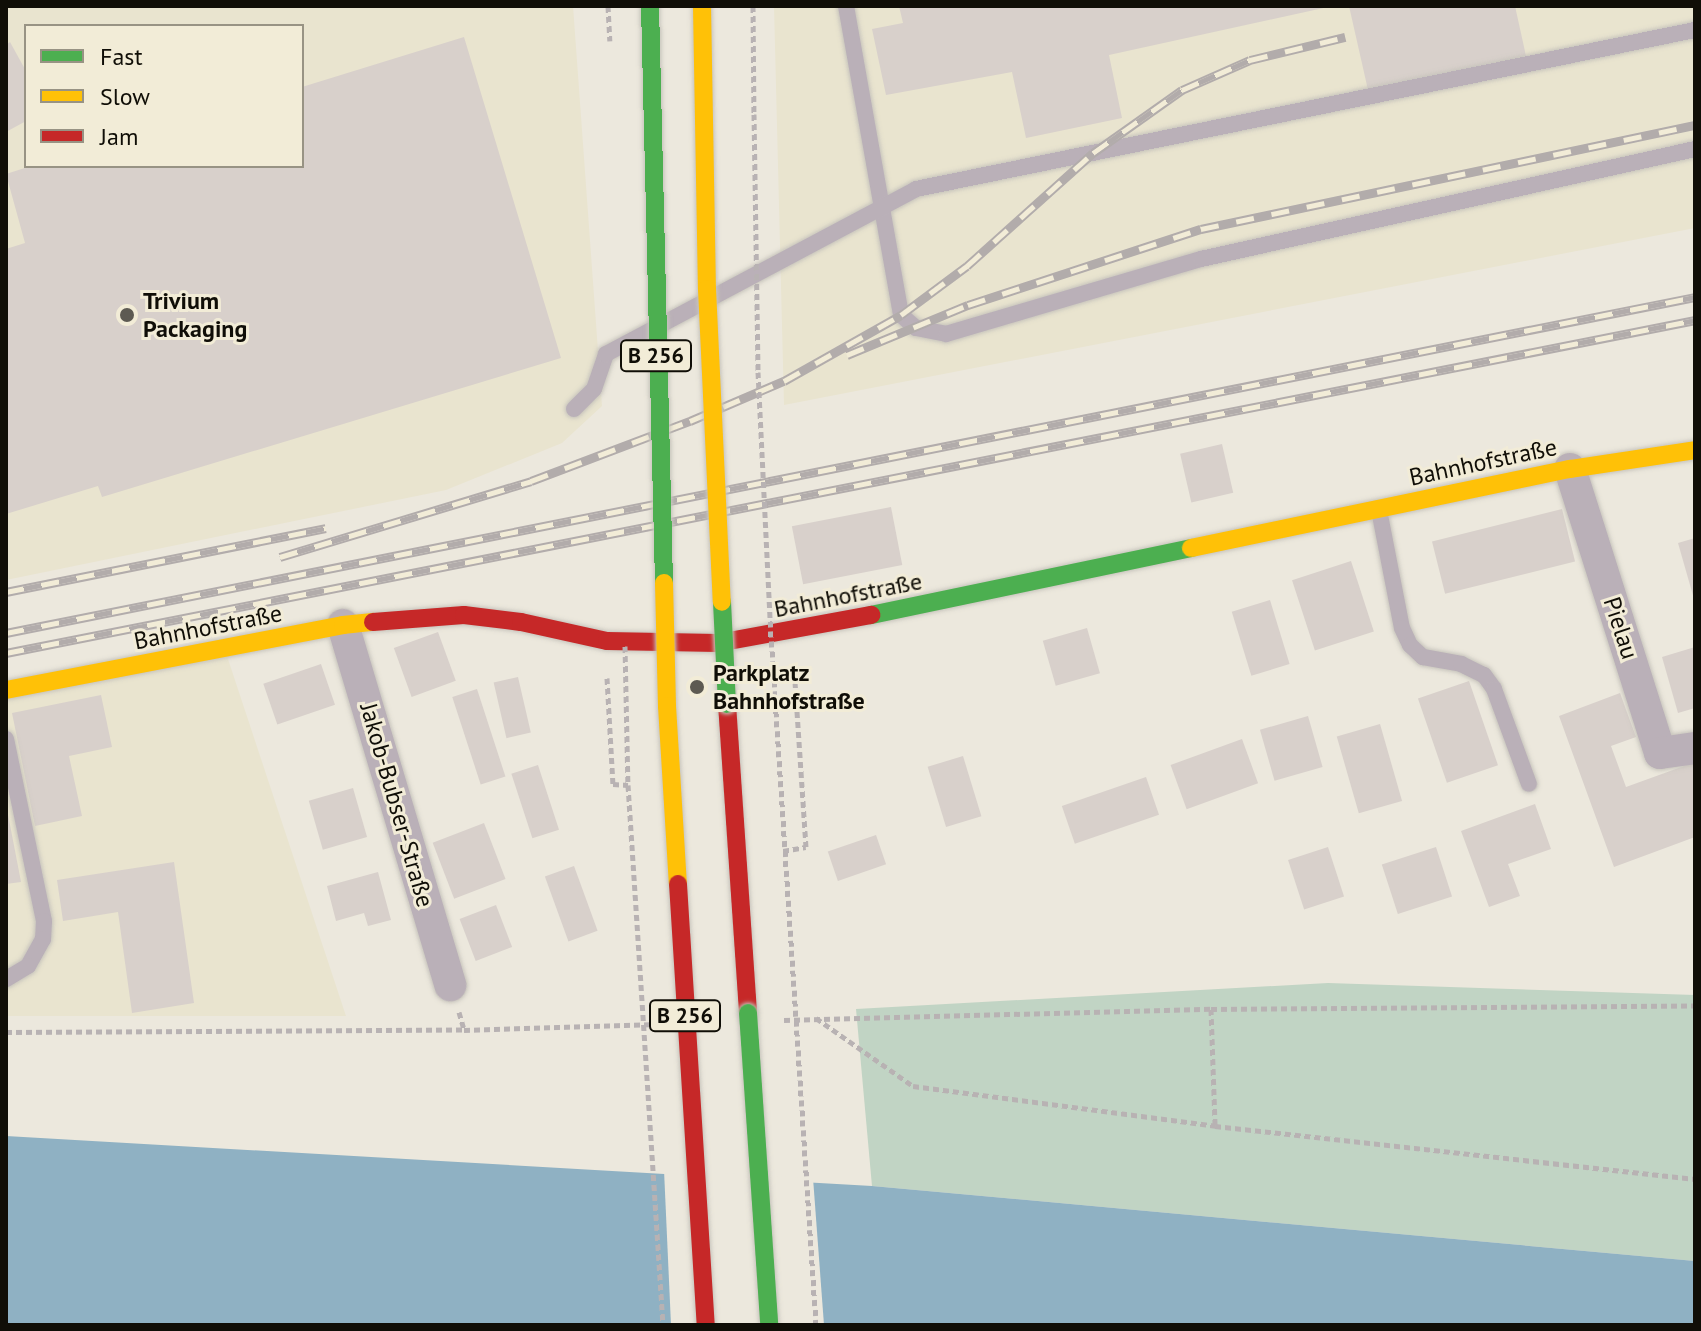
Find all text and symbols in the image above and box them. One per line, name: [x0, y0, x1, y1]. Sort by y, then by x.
legend: [24, 24, 304, 168]
text: Fast: [100, 41, 143, 72]
text: Slow: [100, 81, 150, 112]
text: Jam: [100, 121, 138, 152]
place label: Trivium Packaging: [143, 287, 247, 343]
marker: Trivium Packaging: [118, 306, 136, 324]
road number: B 256: [620, 338, 692, 374]
street label: Bahnhofstraße: [1407, 432, 1559, 492]
street label: Bahnhofstraße: [772, 567, 924, 623]
street label: Pielau: [1597, 593, 1645, 663]
street label: Bahnhofstraße: [132, 599, 284, 655]
place label: Parkplatz Bahnhofstraße: [713, 659, 865, 715]
marker: Parkplatz Bahnhofstraße: [688, 678, 706, 696]
street label: Jakob-Bubser-Straße: [354, 700, 440, 910]
road number: B 256: [649, 998, 721, 1034]

